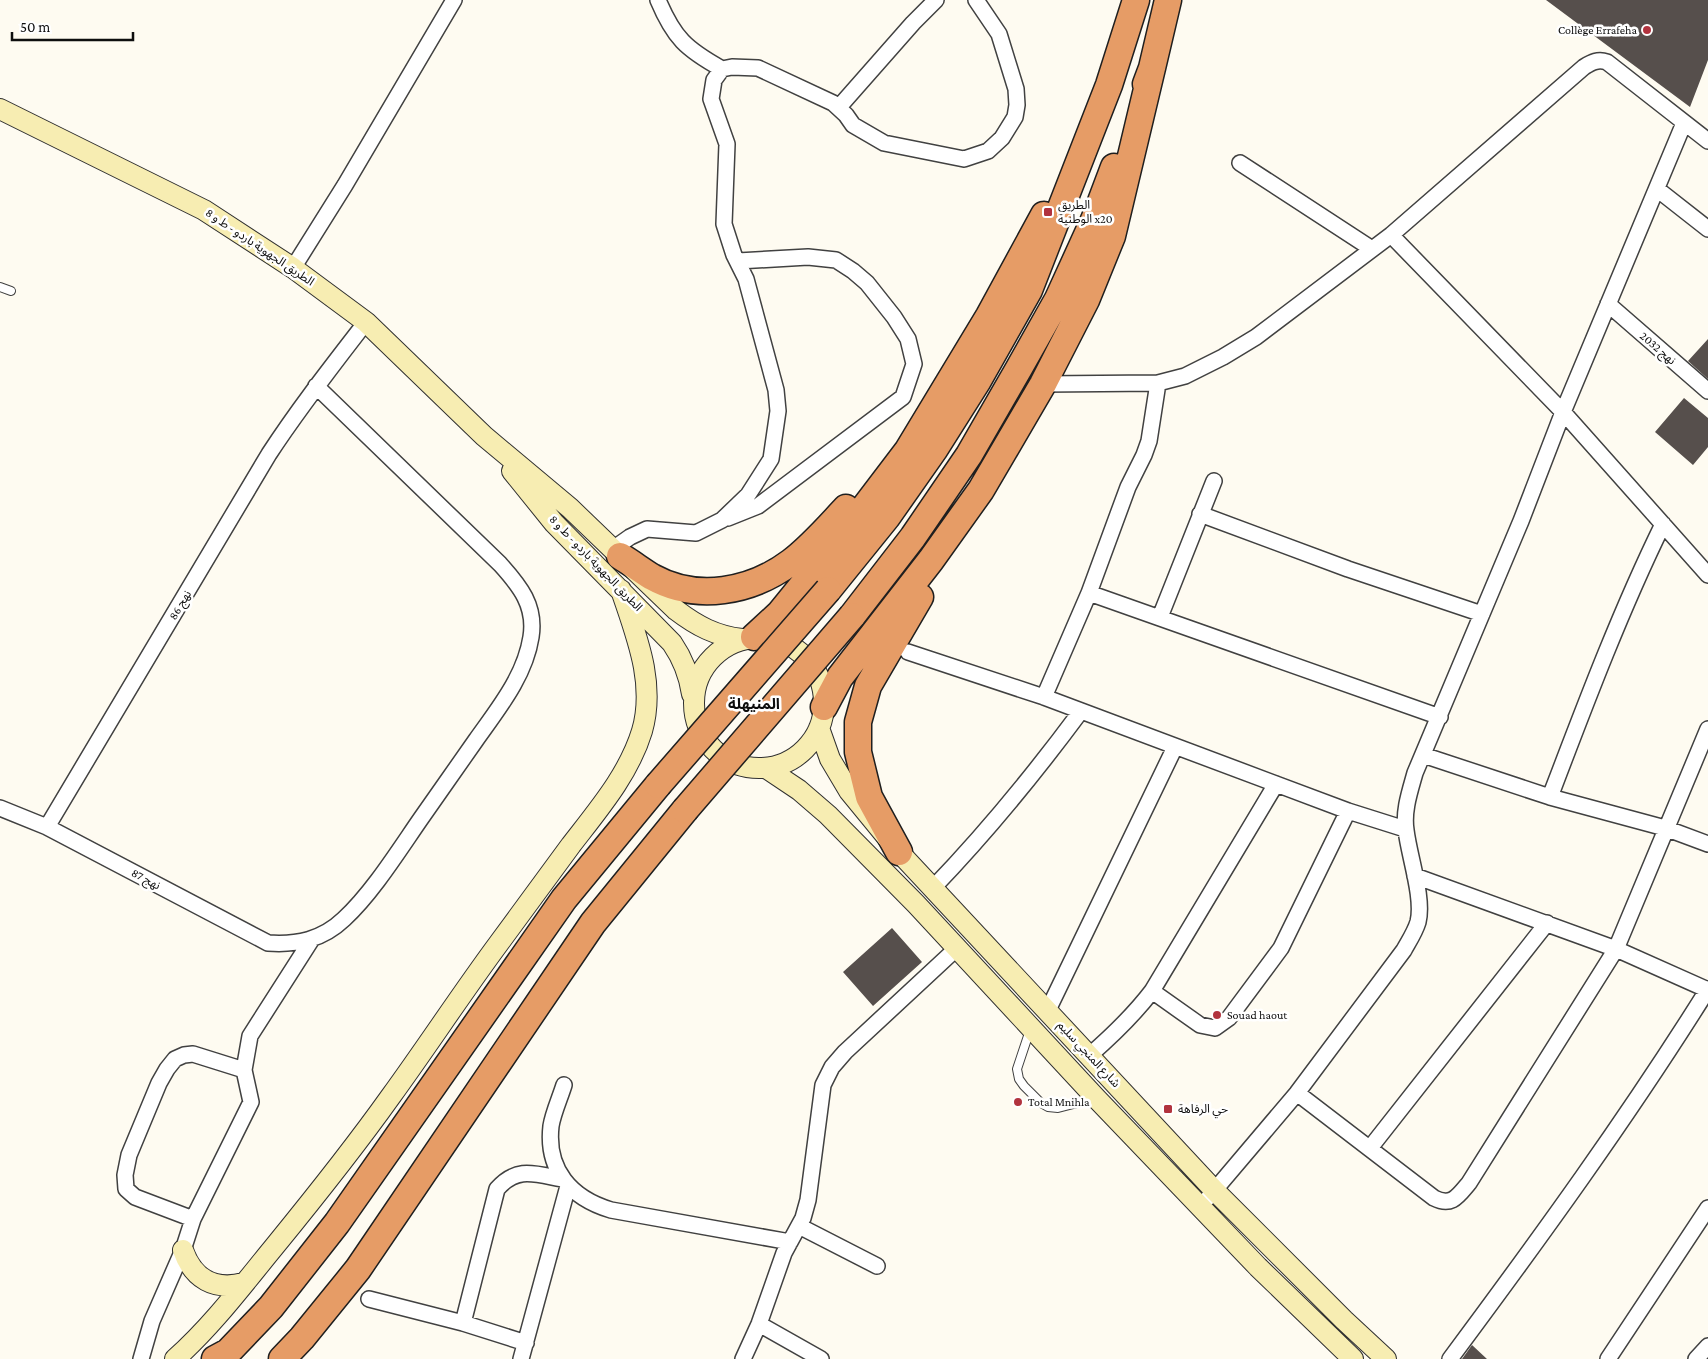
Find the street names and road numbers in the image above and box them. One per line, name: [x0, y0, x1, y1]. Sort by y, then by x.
street label: الطريق الجهوية باردو - ط و 8: [202, 205, 317, 289]
street label: نهج 2032: [1636, 329, 1679, 369]
street label: الطريق الجهوية باردو - ط و 8: [546, 512, 646, 615]
street label: نهج 86: [166, 588, 196, 623]
street label: نهج 87: [128, 866, 163, 894]
street label: شارع المنجي سليم: [1053, 1018, 1123, 1092]

